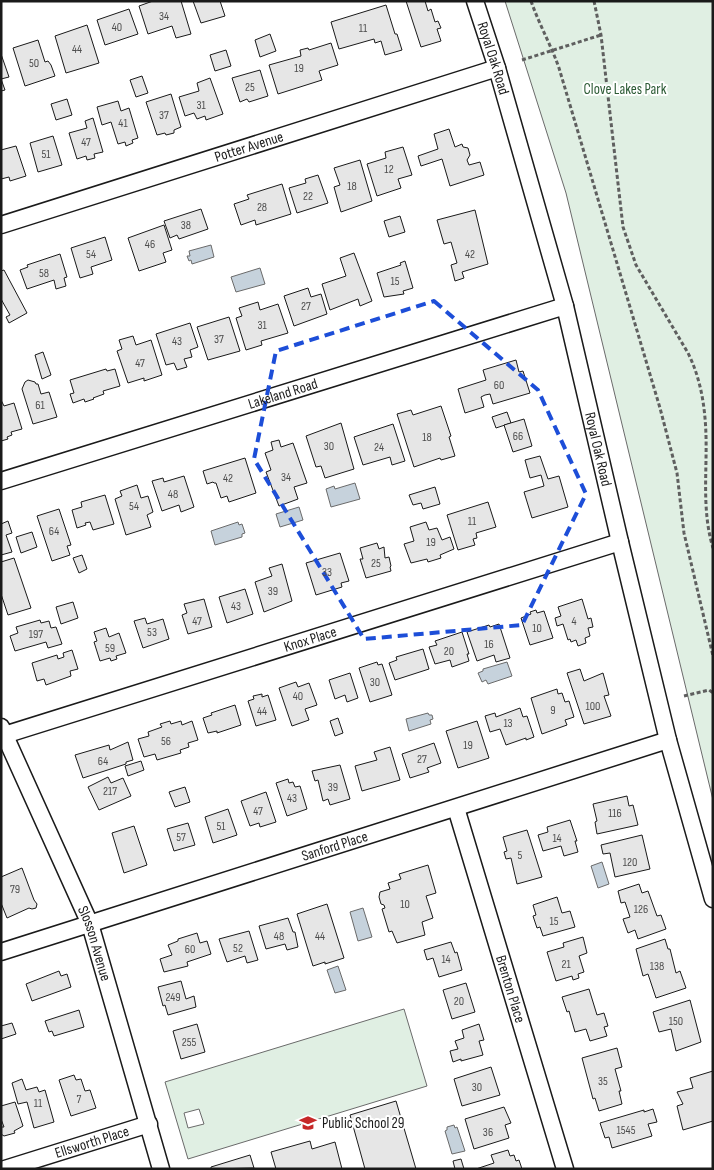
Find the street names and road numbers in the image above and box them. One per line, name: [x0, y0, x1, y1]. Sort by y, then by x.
street label: Royal Oak Road: [472, 19, 513, 97]
street label: Potter Avenue: [212, 127, 286, 167]
street label: Lakeland Road: [246, 374, 320, 414]
street label: Royal Oak Road: [580, 410, 616, 488]
street label: Knox Place: [282, 622, 339, 657]
street label: Sanford Place: [299, 827, 370, 866]
street label: Slosson Avenue: [73, 903, 115, 983]
street label: Brenton Place: [491, 953, 529, 1025]
street label: Ellsworth Place: [53, 1122, 131, 1163]

